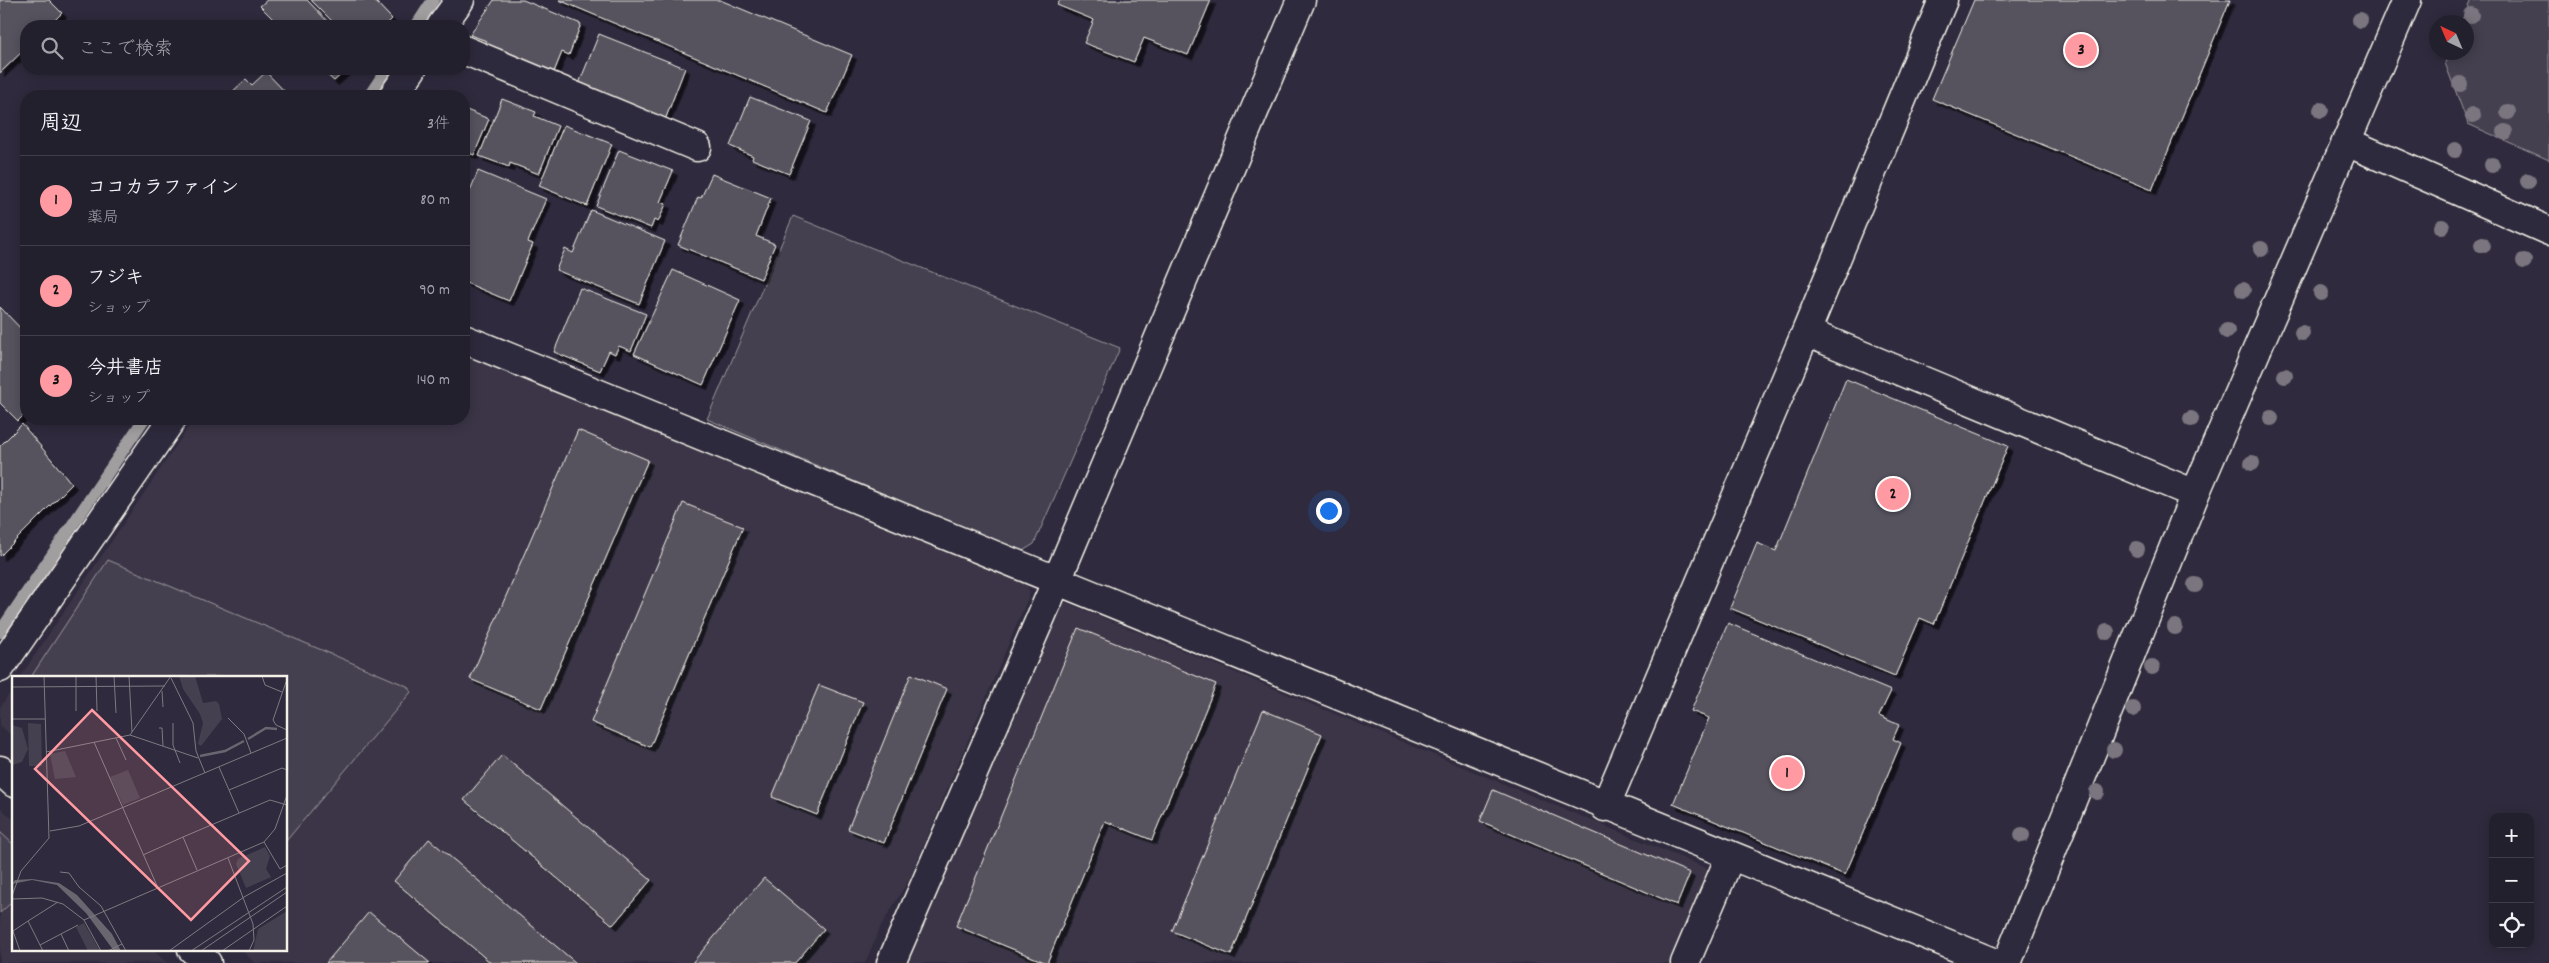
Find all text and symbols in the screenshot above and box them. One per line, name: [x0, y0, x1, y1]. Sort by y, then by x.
north arrow: [2429, 15, 2474, 60]
search box: [20, 20, 470, 75]
pin: 3: [2065, 31, 2097, 69]
icon: search: [38, 34, 66, 62]
text: ここで検索: [78, 37, 173, 64]
text: 周辺: [40, 110, 82, 140]
text: 3件: [427, 113, 450, 136]
text: ココカラファイン: [87, 176, 239, 203]
text: 1: [54, 189, 58, 212]
text: 80 m: [420, 189, 450, 212]
text: 薬局: [87, 207, 119, 230]
text: フジキ: [87, 266, 144, 293]
text: 2: [53, 279, 60, 302]
text: 90 m: [419, 279, 450, 302]
text: ショップ: [87, 297, 150, 320]
text: 今井書店: [87, 356, 163, 383]
text: 3: [52, 369, 60, 392]
text: 140 m: [416, 369, 450, 392]
text: ショップ: [87, 387, 150, 410]
pin: 2: [1877, 475, 1909, 513]
your location: [1316, 498, 1342, 524]
inset map: [12, 676, 288, 950]
pin: 1: [1771, 754, 1803, 792]
map controls: [2489, 813, 2534, 948]
button: +: [2489, 813, 2534, 858]
button: −: [2489, 858, 2534, 903]
button: locate: [2489, 903, 2534, 948]

